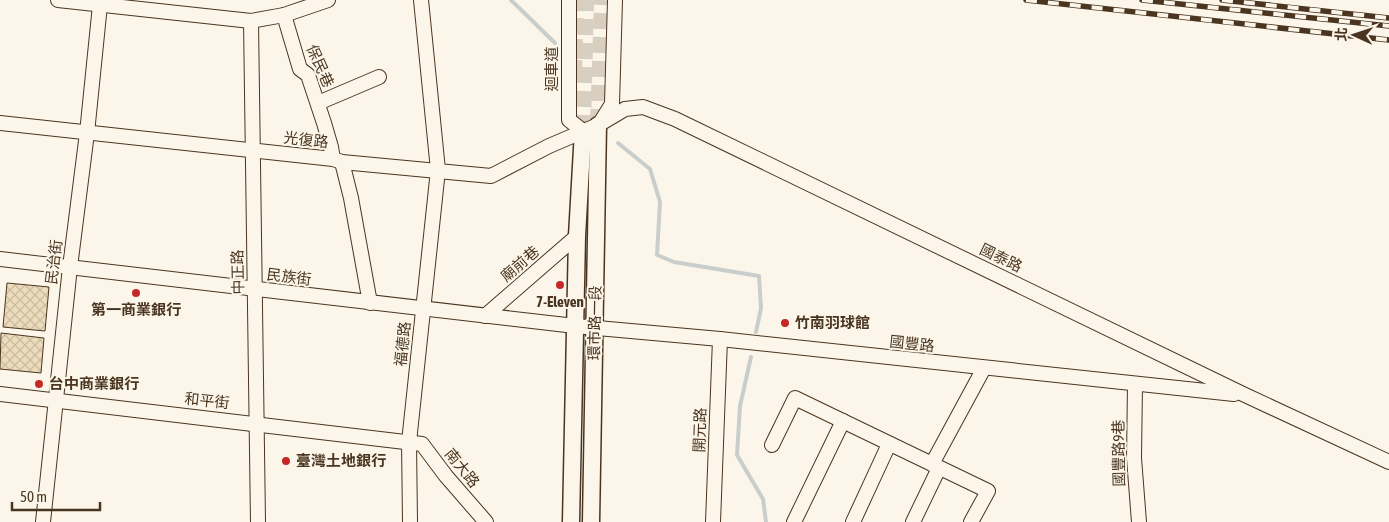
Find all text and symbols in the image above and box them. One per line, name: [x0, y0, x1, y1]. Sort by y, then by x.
north arrow: [1329, 10, 1379, 60]
text: 北: [1333, 27, 1349, 42]
street label: 保民巷: [304, 42, 337, 90]
street label: 迴車道: [543, 46, 560, 92]
street label: 光復路: [283, 129, 329, 150]
street label: 民治街: [42, 239, 65, 285]
street label: 國泰路: [977, 240, 1025, 275]
street label: 廟前巷: [497, 242, 542, 285]
street label: 中正路: [229, 249, 246, 295]
street label: 民族街: [266, 265, 312, 288]
marker: 7-Eleven: [554, 279, 566, 291]
street label: 環市路一段: [585, 285, 604, 361]
marker: 第一商業銀行: [130, 287, 142, 299]
place label: 7-Eleven: [536, 293, 584, 310]
place label: 第一商業銀行: [91, 301, 181, 318]
place label: 竹南羽球館: [795, 314, 870, 331]
marker: 竹南羽球館: [779, 317, 791, 329]
street label: 福德路: [392, 321, 413, 367]
street label: 國豐路: [889, 333, 935, 354]
place label: 台中商業銀行: [49, 375, 139, 392]
marker: 台中商業銀行: [33, 378, 45, 390]
street label: 和平街: [184, 390, 230, 411]
street label: 開元路: [690, 407, 709, 453]
street label: 國豐路9巷: [1109, 419, 1128, 487]
street label: 南大路: [442, 445, 483, 491]
place label: 臺灣土地銀行: [296, 452, 386, 469]
marker: 臺灣土地銀行: [280, 455, 292, 467]
scale bar: [12, 480, 100, 512]
text: 50 m: [20, 488, 47, 505]

